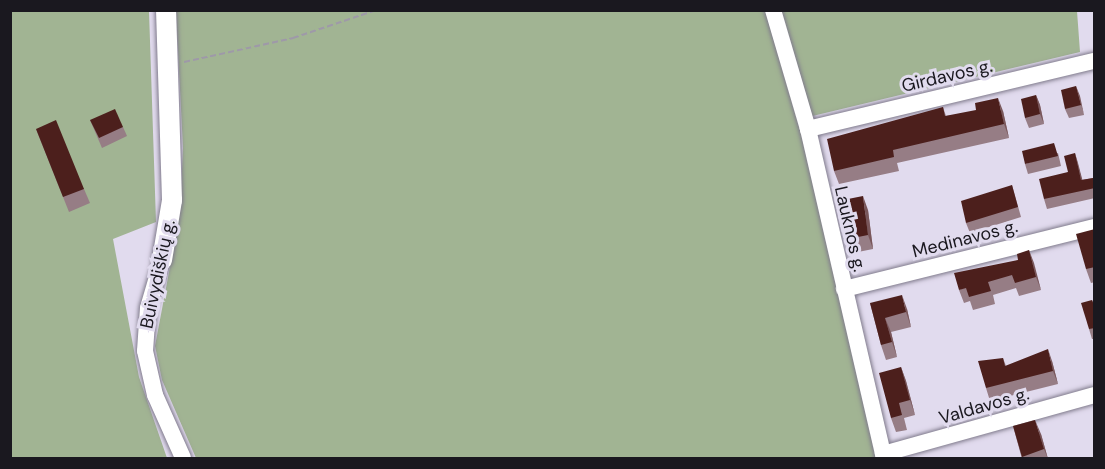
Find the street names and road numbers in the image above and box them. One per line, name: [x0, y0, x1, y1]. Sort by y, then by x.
street label: Girdavos g.: [900, 55, 994, 97]
street label: Lauknos g.: [830, 184, 870, 274]
street label: Medinavos g.: [910, 215, 1020, 263]
street label: Buivydiškių g.: [136, 218, 180, 330]
street label: Valdavos g.: [936, 383, 1032, 429]

